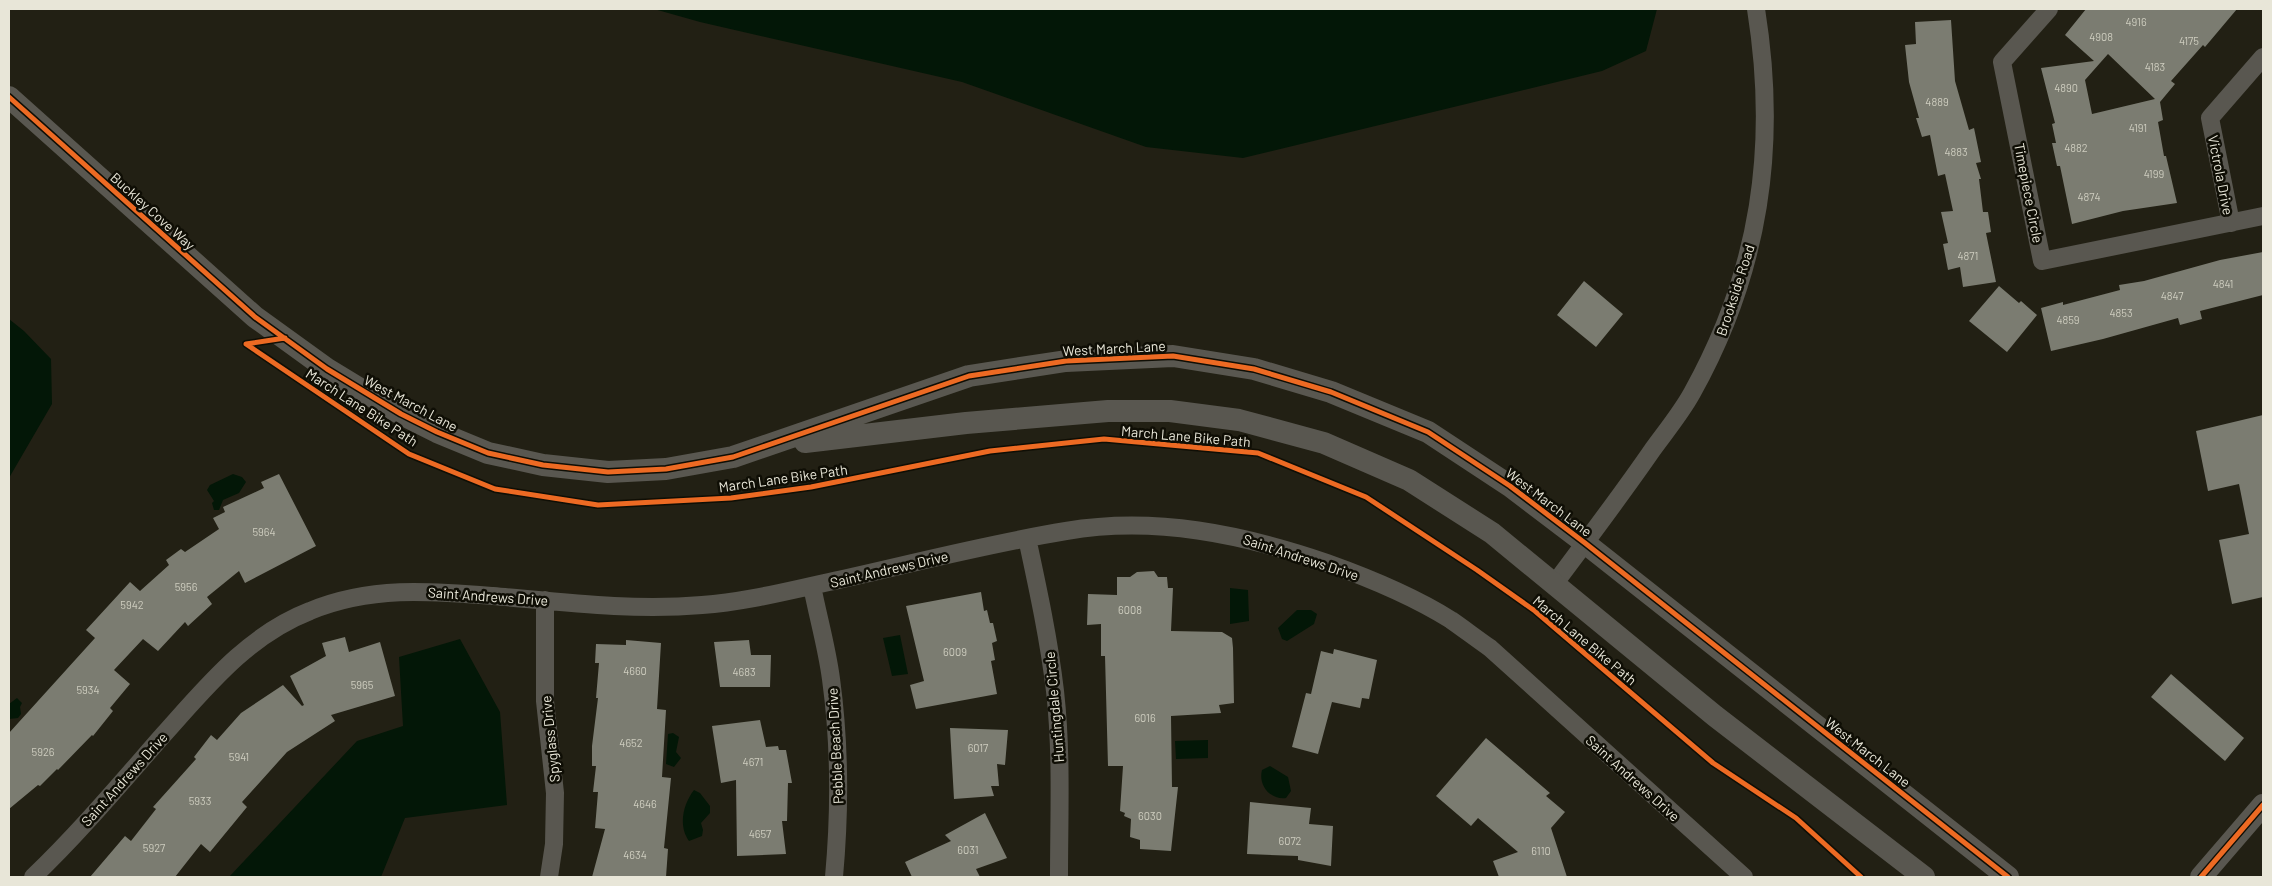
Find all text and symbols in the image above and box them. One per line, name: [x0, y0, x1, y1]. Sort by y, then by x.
house number: 4916: [2125, 15, 2147, 28]
house number: 4908: [2089, 30, 2113, 43]
house number: 4175: [2179, 34, 2199, 47]
house number: 4183: [2145, 60, 2165, 73]
house number: 4890: [2054, 81, 2078, 94]
house number: 4889: [1925, 95, 1949, 108]
house number: 4191: [2129, 121, 2147, 134]
street label: Victrola Drive: [2205, 134, 2237, 216]
house number: 4882: [2064, 141, 2088, 154]
street label: Timepiece Circle: [2011, 142, 2047, 244]
house number: 4883: [1944, 145, 1968, 158]
house number: 4199: [2144, 167, 2164, 180]
street label: Buckley Cove Way: [107, 169, 199, 254]
house number: 4874: [2077, 190, 2101, 203]
street label: Brookside Road: [1712, 242, 1758, 338]
house number: 4871: [1958, 249, 1978, 262]
house number: 4841: [2213, 277, 2233, 290]
house number: 4847: [2161, 289, 2183, 302]
house number: 4853: [2109, 306, 2133, 319]
house number: 4859: [2056, 313, 2080, 326]
street label: West March Lane: [1062, 337, 1166, 359]
street label: March Lane Bike Path: [303, 364, 421, 450]
street label: West March Lane: [361, 371, 461, 435]
street label: March Lane Bike Path: [1121, 422, 1251, 450]
street label: March Lane Bike Path: [717, 461, 849, 495]
street label: West March Lane: [1503, 464, 1595, 540]
house number: 5964: [252, 525, 276, 538]
street label: Saint Andrews Drive: [1241, 530, 1361, 584]
street label: Saint Andrews Drive: [828, 547, 950, 591]
house number: 5956: [175, 580, 198, 593]
street label: Saint Andrews Drive: [427, 583, 549, 609]
street label: March Lane Bike Path: [1530, 592, 1640, 688]
house number: 5942: [120, 598, 144, 611]
house number: 6008: [1118, 603, 1142, 616]
house number: 6009: [943, 645, 967, 658]
street label: Huntingdale Circle: [1041, 651, 1067, 763]
house number: 4660: [623, 664, 647, 677]
house number: 4683: [732, 665, 756, 678]
house number: 5965: [351, 678, 374, 691]
house number: 5934: [76, 683, 100, 696]
street label: Pebble Beach Drive: [823, 687, 847, 805]
street label: Spyglass Drive: [537, 695, 563, 783]
house number: 6016: [1134, 711, 1156, 724]
street label: West March Lane: [1822, 713, 1914, 791]
street label: Saint Andrews Drive: [77, 728, 171, 830]
street label: Saint Andrews Drive: [1582, 731, 1684, 825]
house number: 4652: [619, 736, 643, 749]
house number: 6017: [968, 741, 988, 754]
house number: 5926: [32, 745, 55, 758]
house number: 5941: [229, 750, 249, 763]
house number: 4671: [743, 755, 763, 768]
house number: 5933: [189, 794, 211, 807]
house number: 4646: [633, 797, 657, 810]
house number: 6030: [1138, 809, 1162, 822]
house number: 4657: [749, 827, 771, 840]
house number: 6072: [1279, 834, 1302, 847]
house number: 5927: [143, 841, 165, 854]
house number: 6031: [957, 843, 979, 856]
house number: 6110: [1531, 844, 1551, 857]
house number: 4634: [623, 848, 647, 861]

